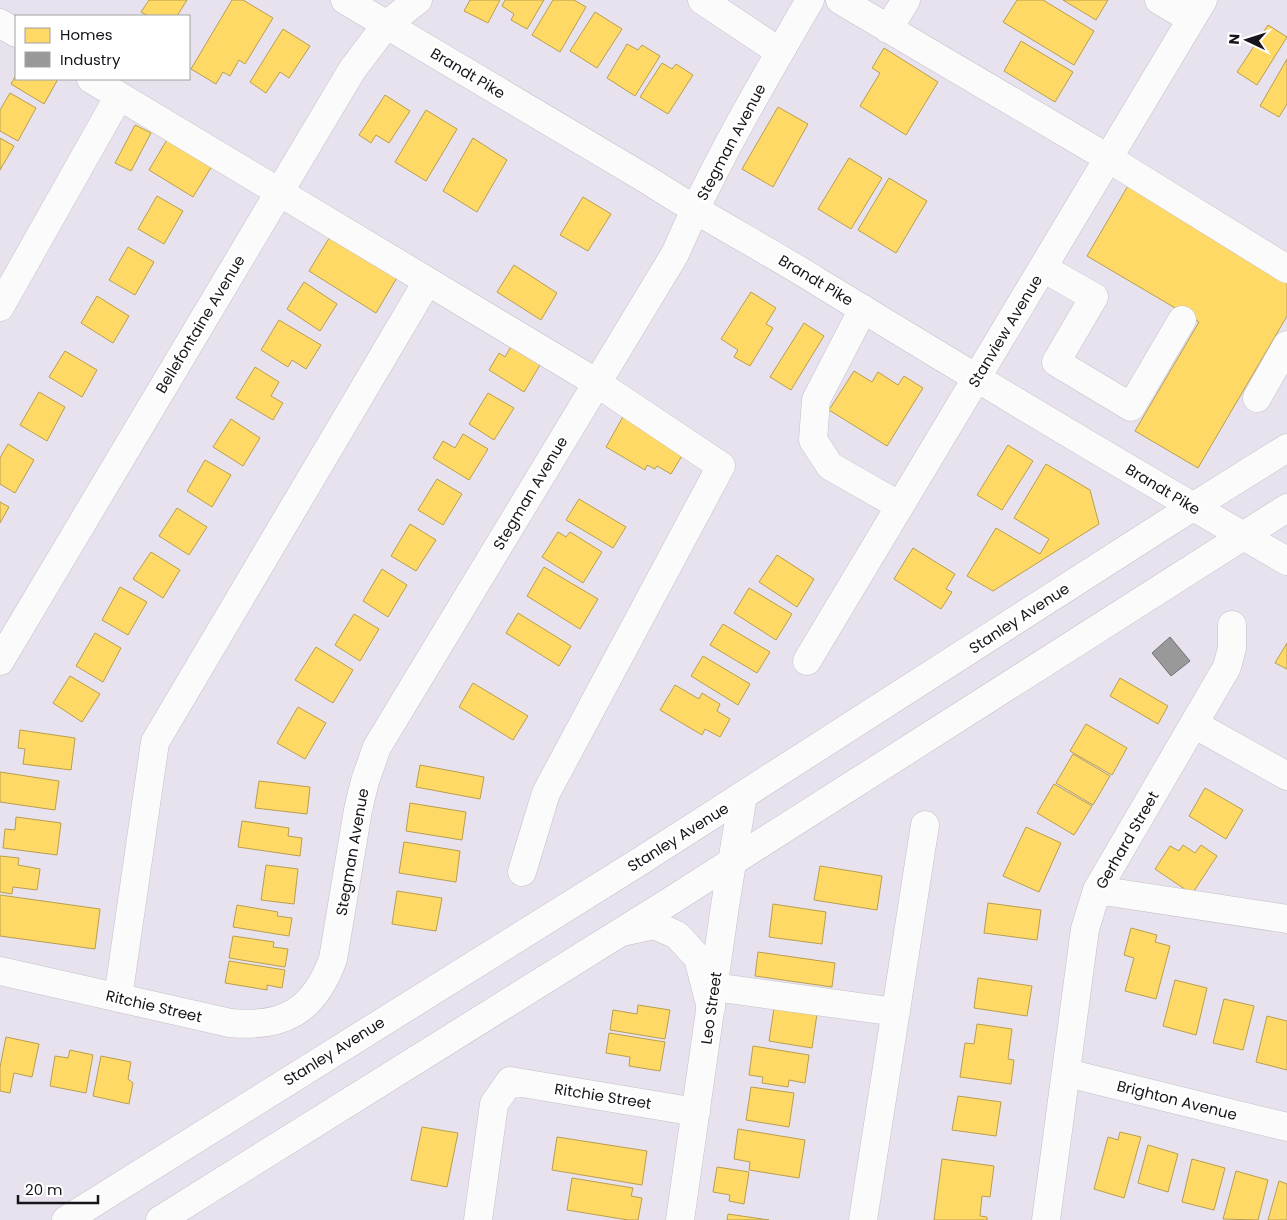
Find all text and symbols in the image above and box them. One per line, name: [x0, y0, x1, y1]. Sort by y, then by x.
legend: [15, 15, 190, 80]
north arrow: [1222, 15, 1272, 65]
text: Homes: [60, 24, 113, 45]
text: N: [1224, 33, 1244, 45]
street label: Brandt Pike: [427, 42, 509, 104]
text: Industry: [60, 49, 121, 70]
street label: Stegman Avenue: [691, 80, 771, 204]
street label: Brandt Pike: [775, 249, 857, 311]
street label: Bellefontaine Avenue: [150, 251, 250, 397]
street label: Stanview Avenue: [963, 271, 1047, 391]
street label: Stegman Avenue: [488, 432, 572, 554]
street label: Brandt Pike: [1122, 458, 1204, 520]
street label: Stanley Avenue: [965, 578, 1073, 658]
street label: Stegman Avenue: [330, 787, 374, 917]
street label: Gerhard Street: [1090, 787, 1164, 893]
street label: Stanley Avenue: [623, 797, 733, 877]
street label: Leo Street: [696, 970, 726, 1046]
street label: Ritchie Street: [104, 985, 204, 1027]
street label: Stanley Avenue: [279, 1011, 389, 1091]
street label: Brighton Avenue: [1115, 1075, 1239, 1125]
street label: Ritchie Street: [553, 1078, 653, 1114]
scale bar: [18, 1172, 98, 1204]
text: 20 m: [25, 1179, 63, 1200]

